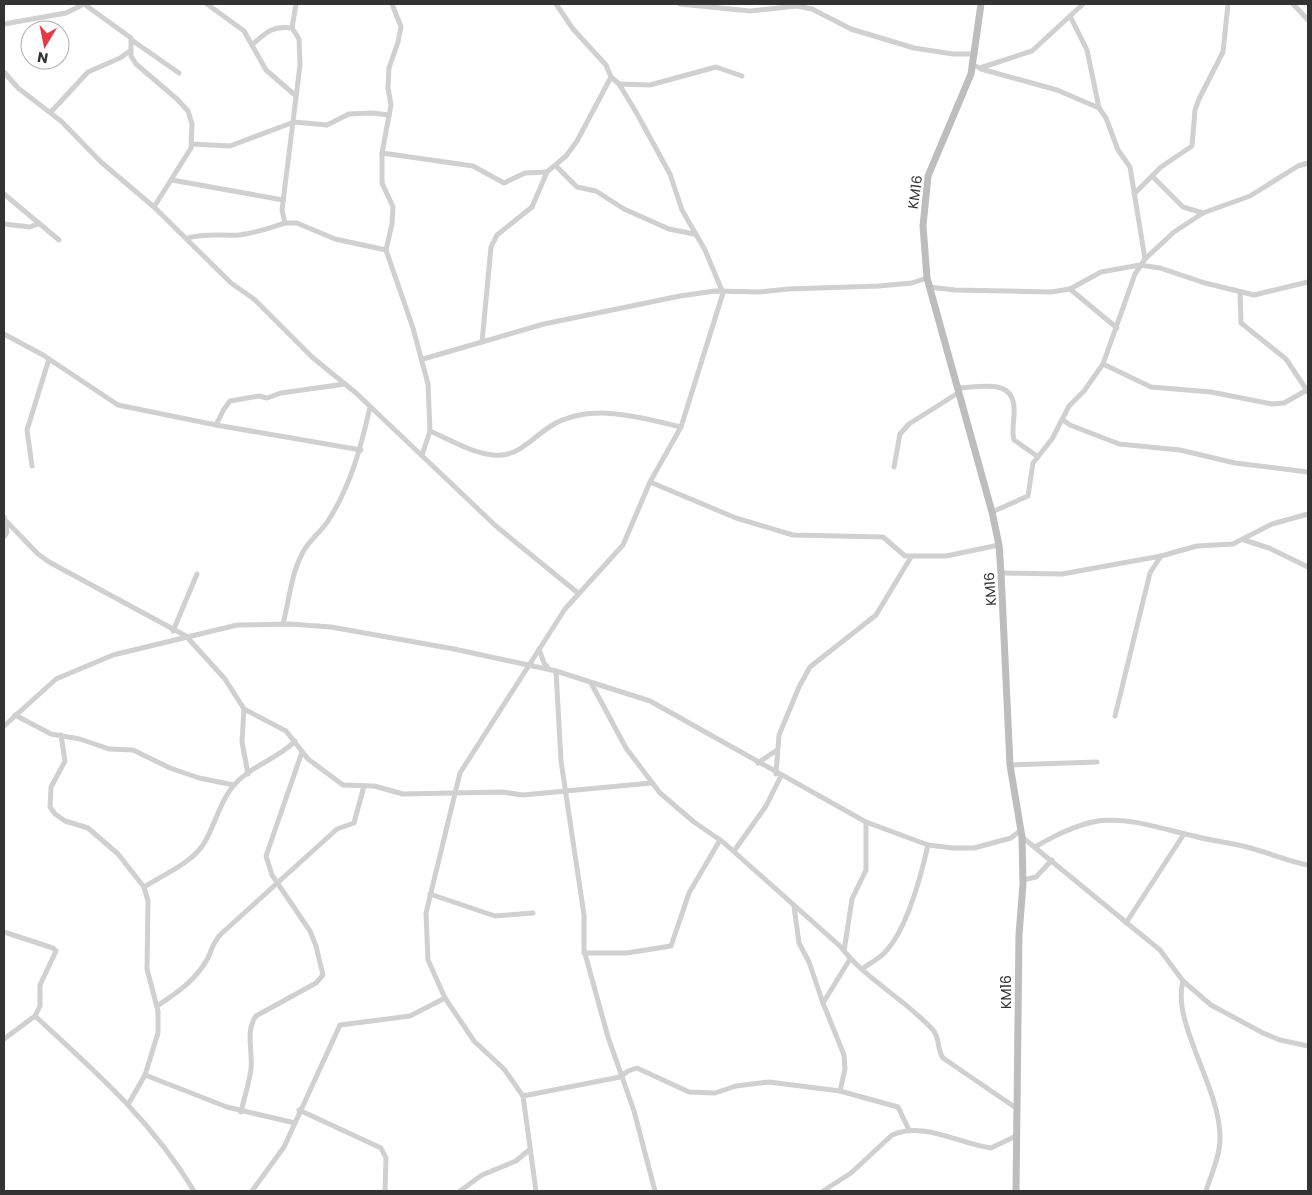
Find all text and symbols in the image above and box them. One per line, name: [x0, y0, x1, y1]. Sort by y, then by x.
north arrow: [20, 20, 70, 70]
text: N: [36, 47, 50, 69]
street label: KM16: [903, 174, 927, 210]
street label: KM16: [979, 571, 1001, 607]
street label: KM16: [996, 975, 1016, 1009]

